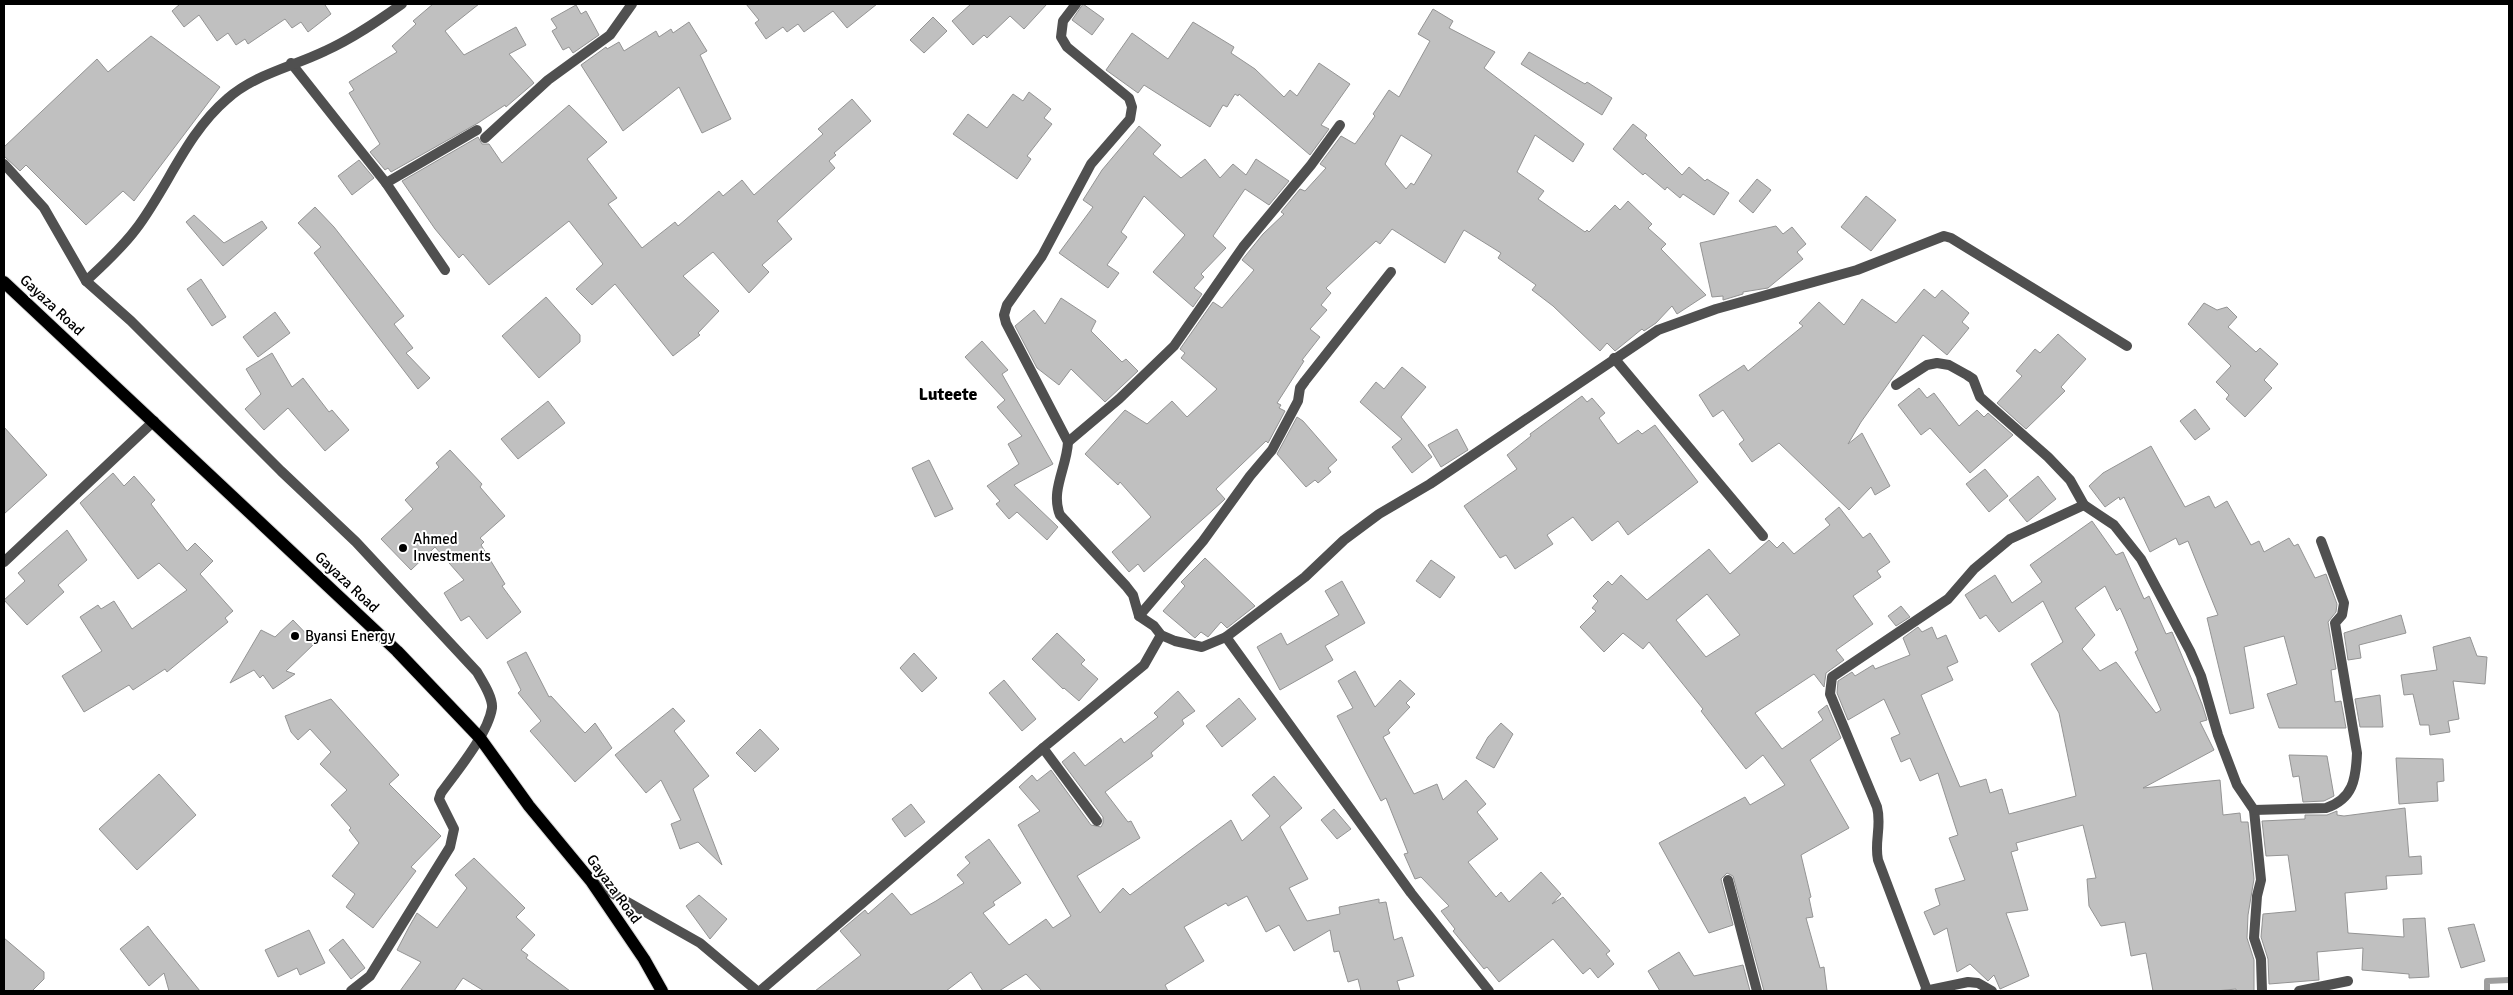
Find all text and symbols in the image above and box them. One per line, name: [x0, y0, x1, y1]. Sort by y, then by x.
street label: Gayaza Road: [16, 271, 88, 339]
district label: Luteete: [918, 383, 978, 405]
place label: Ahmed Investments: [413, 530, 491, 565]
marker: Ahmed Investments: [397, 542, 409, 554]
street label: Gayaza Road: [311, 548, 383, 616]
place label: Byansi Energy: [305, 627, 395, 645]
marker: Byansi Energy: [289, 630, 301, 642]
street label: Gayaza Road: [583, 851, 645, 927]

